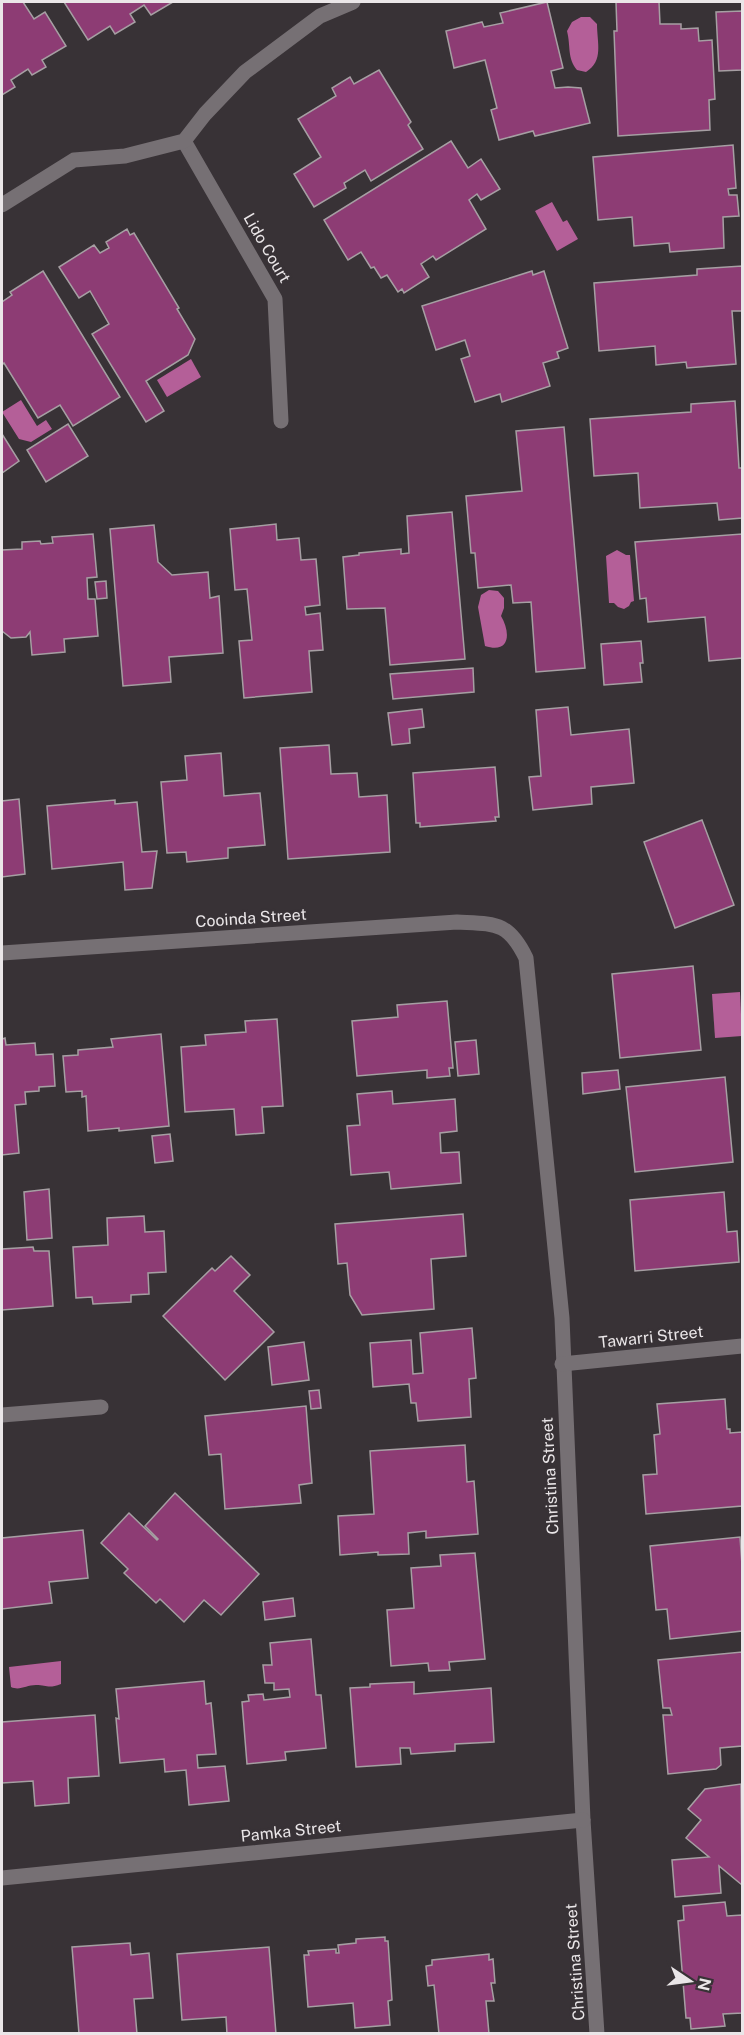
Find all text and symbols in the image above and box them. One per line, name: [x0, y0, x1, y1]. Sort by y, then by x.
street label: Lido Court: [239, 210, 295, 286]
street label: Cooinda Street: [195, 905, 307, 931]
street label: Tawarri Street: [598, 1322, 704, 1352]
street label: Christina Street: [537, 1417, 563, 1535]
street label: Pamka Street: [240, 1816, 342, 1846]
street label: Christina Street: [561, 1903, 589, 2021]
north arrow: [660, 1951, 720, 2011]
text: N: [693, 1976, 715, 1992]

